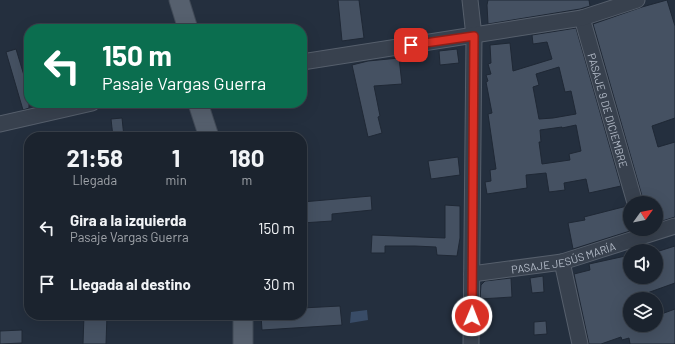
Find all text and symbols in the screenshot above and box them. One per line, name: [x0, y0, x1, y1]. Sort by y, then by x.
pin: [394, 28, 428, 62]
icon: arrive: [400, 34, 422, 56]
text: 150 m: [102, 38, 172, 72]
icon: left: [36, 40, 88, 92]
street label: PASAJE 9 DE DICIEMBRE: [586, 51, 631, 169]
text: Pasaje Vargas Guerra: [102, 72, 266, 94]
text: 21:58: [67, 143, 123, 172]
text: 1: [172, 143, 180, 172]
text: 180: [229, 143, 264, 172]
text: Llegada: [72, 172, 117, 188]
text: min: [166, 172, 187, 188]
text: m: [241, 172, 252, 188]
north arrow: [623, 196, 663, 236]
map controls: [623, 196, 663, 332]
text: Gira a la izquierda: [70, 211, 186, 229]
icon: left: [36, 217, 58, 239]
text: 150 m: [258, 219, 295, 237]
text: Pasaje Vargas Guerra: [70, 229, 189, 245]
street label: PASAJE JESÚS MARÍA: [510, 239, 617, 275]
button: sound: [623, 244, 663, 284]
icon: arrive: [36, 273, 58, 295]
text: Llegada al destino: [70, 275, 191, 293]
text: 30 m: [263, 275, 295, 293]
button: layers: [623, 292, 663, 332]
position arrow: [451, 295, 493, 337]

